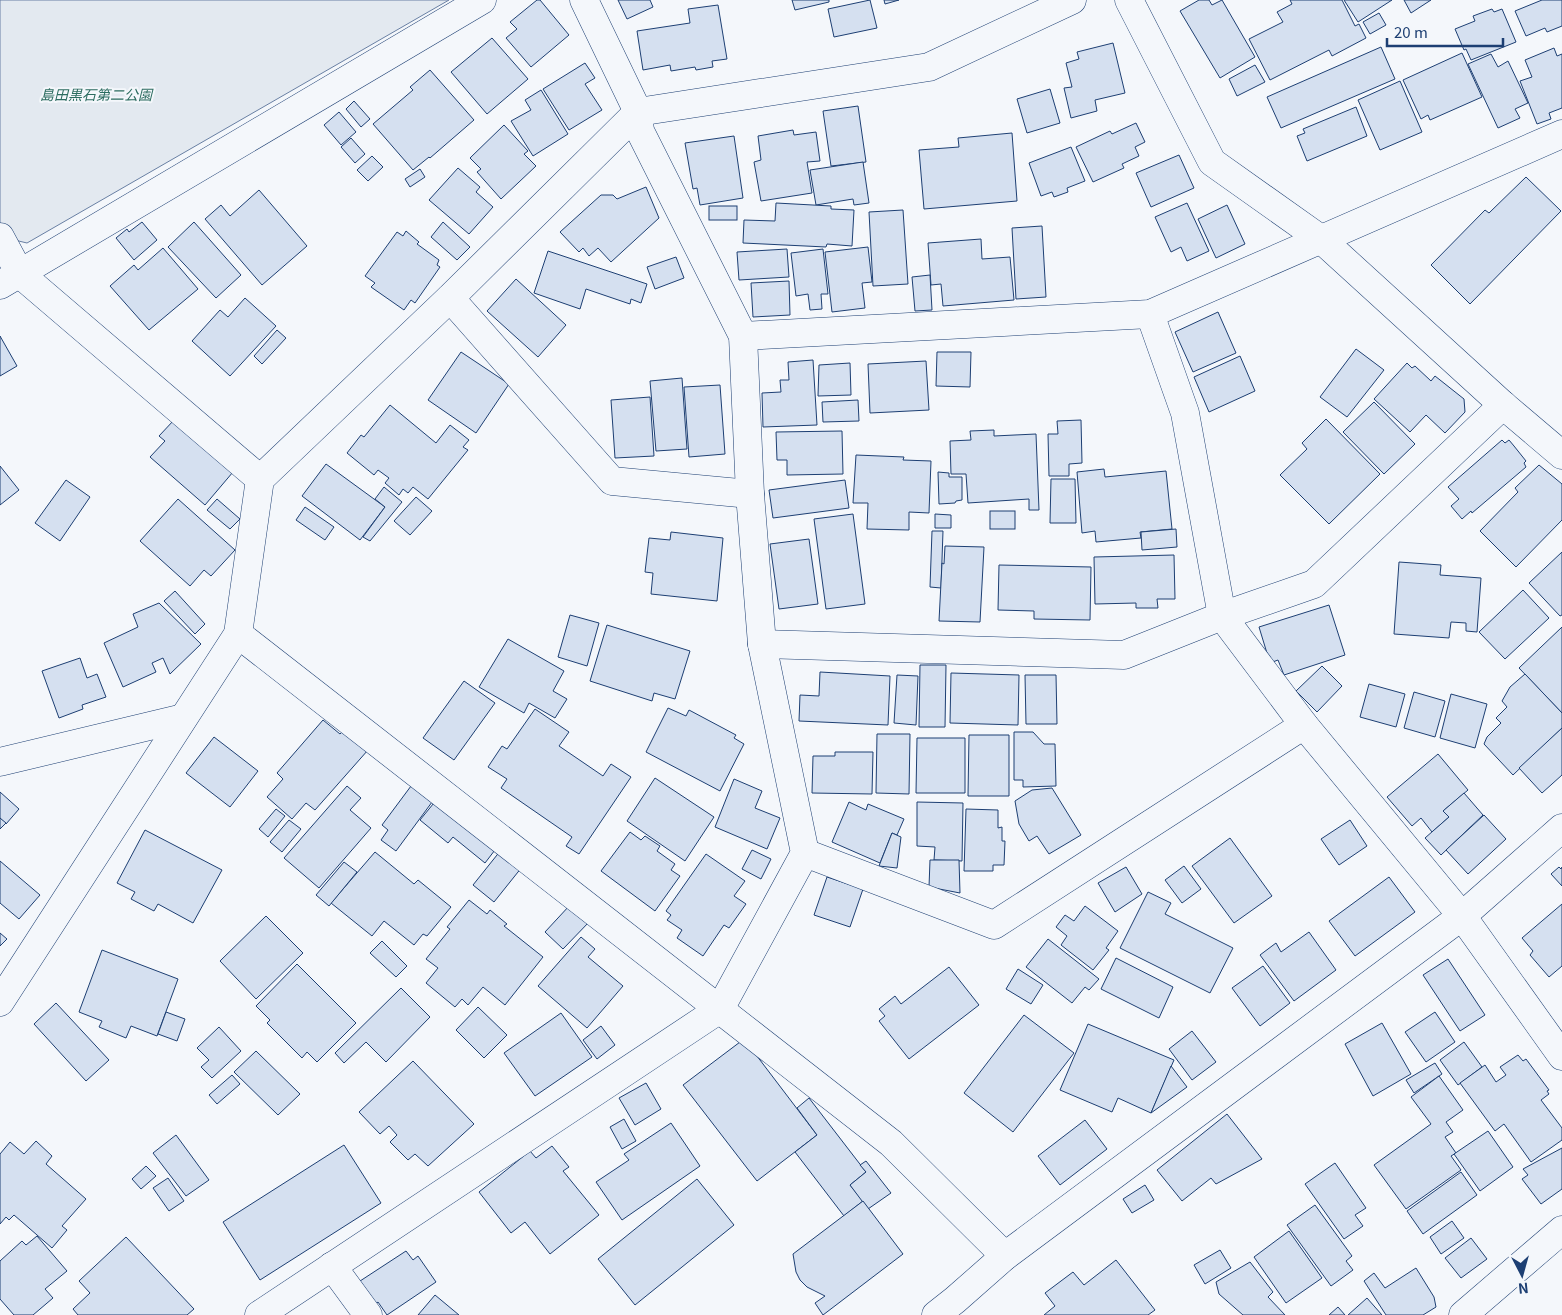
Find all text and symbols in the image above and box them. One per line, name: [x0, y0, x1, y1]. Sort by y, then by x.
scale bar: [1387, 15, 1503, 47]
text: 20 m: [1394, 21, 1428, 42]
park label: 島田黒石第二公園: [40, 84, 154, 104]
north arrow: [1497, 1250, 1547, 1300]
text: N: [1517, 1278, 1530, 1299]

